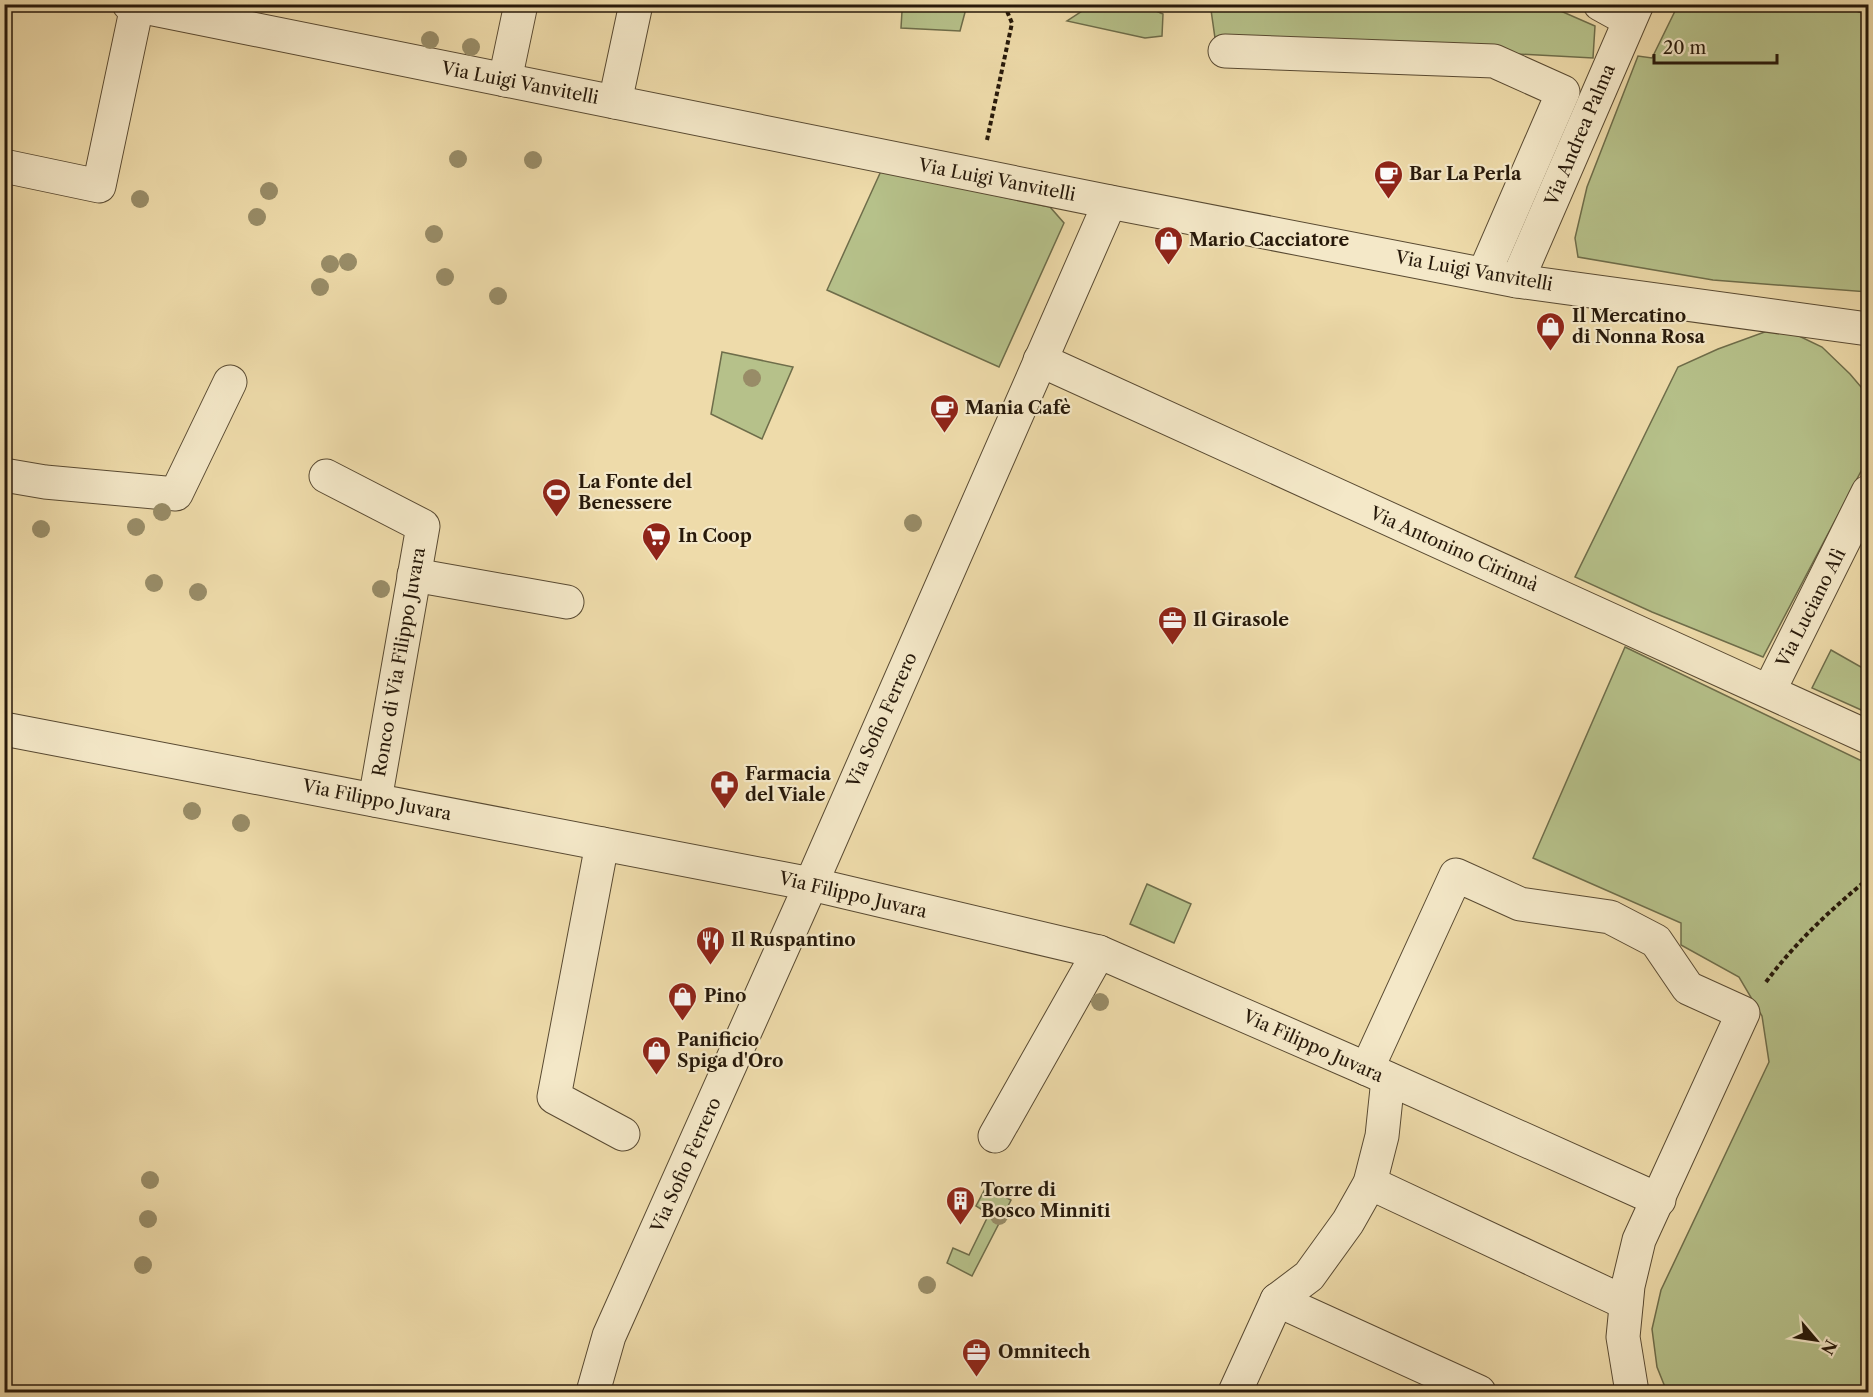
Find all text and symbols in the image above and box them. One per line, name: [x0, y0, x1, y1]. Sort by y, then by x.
scale bar: [1654, 27, 1777, 65]
text: 20 m: [1663, 37, 1707, 59]
street label: Via Luigi Vanvitelli: [439, 57, 601, 109]
street label: Via Andrea Palma: [1540, 60, 1620, 210]
street label: Via Luigi Vanvitelli: [916, 154, 1078, 206]
cafe icon: Bar La Perla: [1372, 158, 1404, 200]
place label: Bar La Perla: [1409, 163, 1522, 185]
shop icon: Mario Cacciatore: [1152, 224, 1184, 266]
place label: Mario Cacciatore: [1189, 229, 1349, 251]
street label: Via Luigi Vanvitelli: [1393, 246, 1555, 296]
place label: Il Mercatino di Nonna Rosa: [1572, 305, 1705, 348]
shop icon: Il Mercatino di Nonna Rosa: [1535, 310, 1567, 352]
cafe icon: Mania Cafè: [928, 392, 960, 434]
place label: Mania Cafè: [965, 397, 1071, 419]
place label: La Fonte del Benessere: [578, 471, 692, 514]
sports icon: La Fonte del Benessere: [541, 476, 573, 518]
street label: Via Antonino Cirinnà: [1365, 502, 1542, 596]
supermarket icon: In Coop: [641, 520, 673, 562]
place label: In Coop: [678, 525, 752, 547]
street label: Via Luciano Alì: [1771, 544, 1851, 672]
street label: Ronco di Via Filippo Juvara: [368, 545, 430, 778]
office icon: Il Girasole: [1156, 604, 1188, 646]
place label: Il Girasole: [1193, 609, 1289, 631]
street label: Via Sofio Ferrero: [842, 649, 922, 792]
place label: Farmacia del Viale: [745, 763, 831, 806]
pharmacy icon: Farmacia del Viale: [708, 768, 740, 810]
street label: Via Filippo Juvara: [300, 775, 454, 825]
street label: Via Filippo Juvara: [776, 867, 930, 923]
restaurant icon: Il Ruspantino: [694, 924, 726, 966]
place label: Il Ruspantino: [731, 929, 856, 951]
shop icon: Pino: [667, 980, 699, 1022]
place label: Pino: [704, 985, 747, 1007]
street label: Via Filippo Juvara: [1238, 1005, 1387, 1087]
place label: Panificio Spiga d'Oro: [677, 1029, 783, 1072]
shop icon: Panificio Spiga d'Oro: [640, 1034, 672, 1076]
street label: Via Sofio Ferrero: [646, 1094, 726, 1237]
place label: Torre di Bosco Minniti: [981, 1179, 1111, 1222]
building icon: Torre di Bosco Minniti: [944, 1184, 976, 1226]
north arrow: [1786, 1310, 1846, 1370]
office icon: Omnitech: [961, 1336, 993, 1378]
text: N: [1817, 1336, 1841, 1358]
place label: Omnitech: [998, 1341, 1091, 1363]

